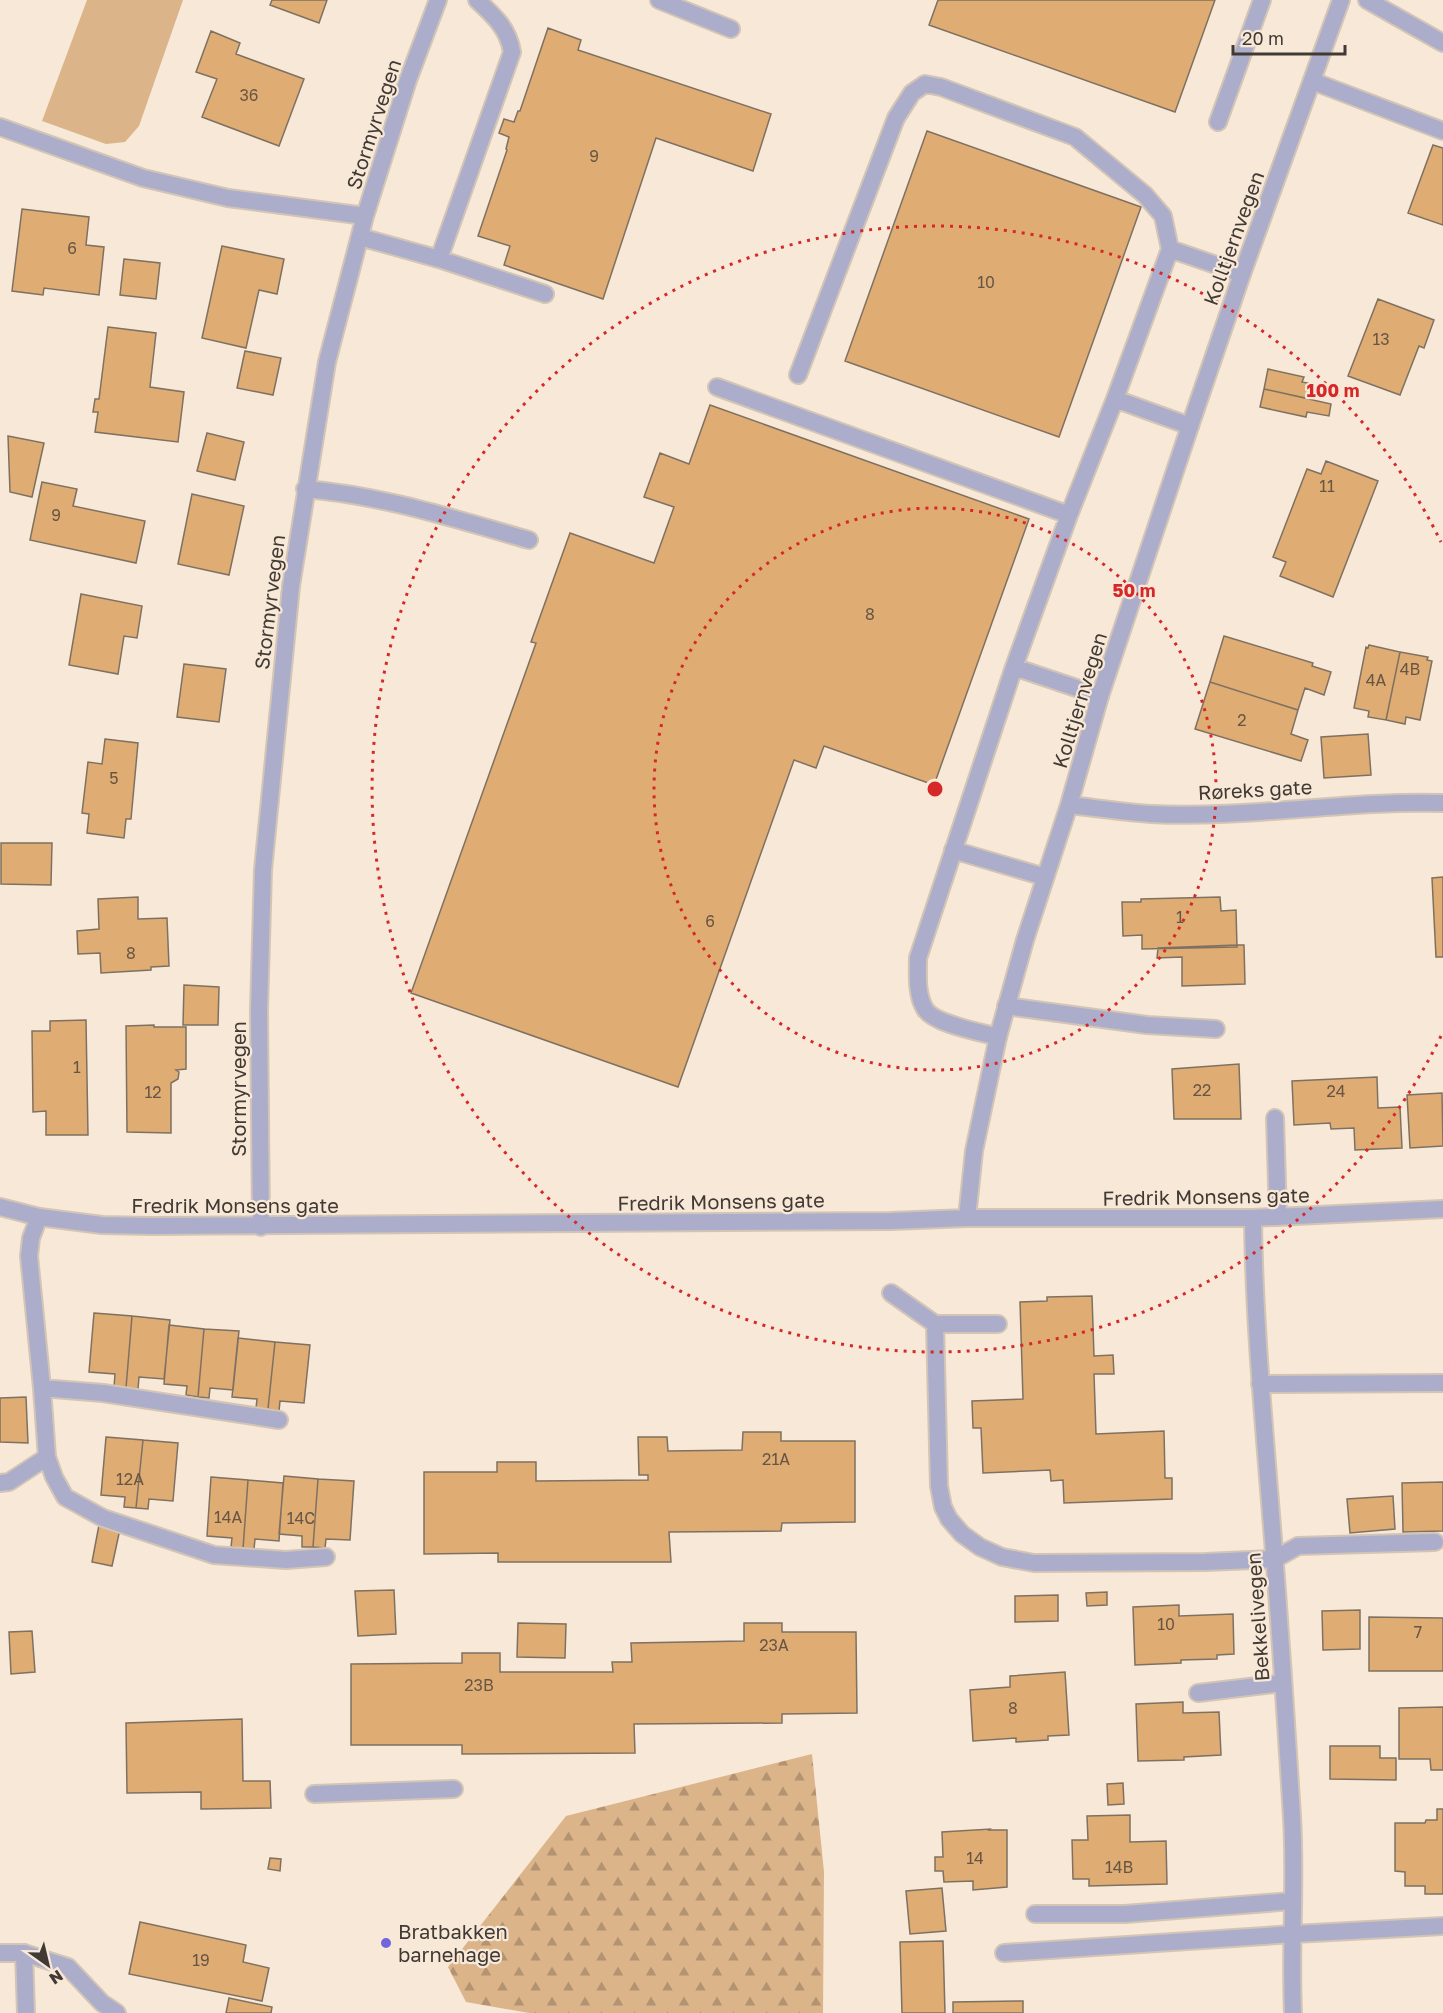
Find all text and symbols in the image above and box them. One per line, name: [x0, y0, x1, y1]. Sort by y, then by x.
scale bar: [1233, 18, 1346, 56]
text: 20 m: [1242, 27, 1284, 49]
street label: Stormyrvegen: [341, 56, 405, 192]
house number: 36: [239, 85, 259, 105]
house number: 9: [589, 146, 599, 166]
street label: Kolltjernvegen: [1198, 168, 1268, 308]
house number: 6: [67, 238, 77, 258]
house number: 10: [977, 272, 995, 292]
house number: 13: [1372, 329, 1390, 349]
text: 100 m: [1307, 379, 1359, 401]
house number: 11: [1319, 476, 1335, 496]
house number: 9: [51, 505, 61, 525]
street label: Stormyrvegen: [249, 533, 289, 671]
text: 50 m: [1113, 579, 1155, 601]
house number: 8: [865, 604, 875, 624]
street label: Kolltjernvegen: [1047, 629, 1111, 771]
house number: 4B: [1400, 659, 1420, 679]
house number: 4A: [1366, 670, 1387, 690]
house number: 2: [1237, 710, 1247, 730]
house number: 5: [109, 768, 119, 788]
street label: Røreks gate: [1197, 774, 1313, 804]
centre of rings: [925, 779, 945, 799]
house number: 1: [1176, 907, 1184, 927]
house number: 6: [705, 911, 715, 931]
house number: 8: [126, 943, 136, 963]
street label: Stormyrvegen: [226, 1021, 250, 1157]
house number: 1: [73, 1057, 81, 1077]
house number: 22: [1193, 1080, 1211, 1100]
house number: 24: [1326, 1081, 1346, 1101]
house number: 12: [144, 1082, 162, 1102]
street label: Fredrik Monsens gate: [1102, 1182, 1310, 1210]
street label: Fredrik Monsens gate: [617, 1187, 825, 1215]
street label: Fredrik Monsens gate: [131, 1193, 339, 1217]
house number: 21A: [762, 1449, 790, 1469]
house number: 12A: [116, 1469, 144, 1489]
house number: 14A: [214, 1507, 242, 1527]
house number: 14C: [287, 1508, 315, 1528]
street label: Bekkelivegen: [1241, 1552, 1273, 1682]
house number: 10: [1157, 1614, 1175, 1634]
house number: 7: [1414, 1622, 1422, 1642]
house number: 23A: [759, 1635, 789, 1655]
house number: 23B: [464, 1675, 494, 1695]
house number: 8: [1008, 1698, 1018, 1718]
house number: 14: [966, 1848, 984, 1868]
house number: 14B: [1105, 1857, 1133, 1877]
place label: Bratbakken barnehage: [398, 1919, 508, 1966]
north arrow: [18, 1935, 78, 1995]
marker: Bratbakken barnehage: [379, 1936, 393, 1950]
house number: 19: [192, 1950, 210, 1970]
text: N: [46, 1966, 67, 1989]

